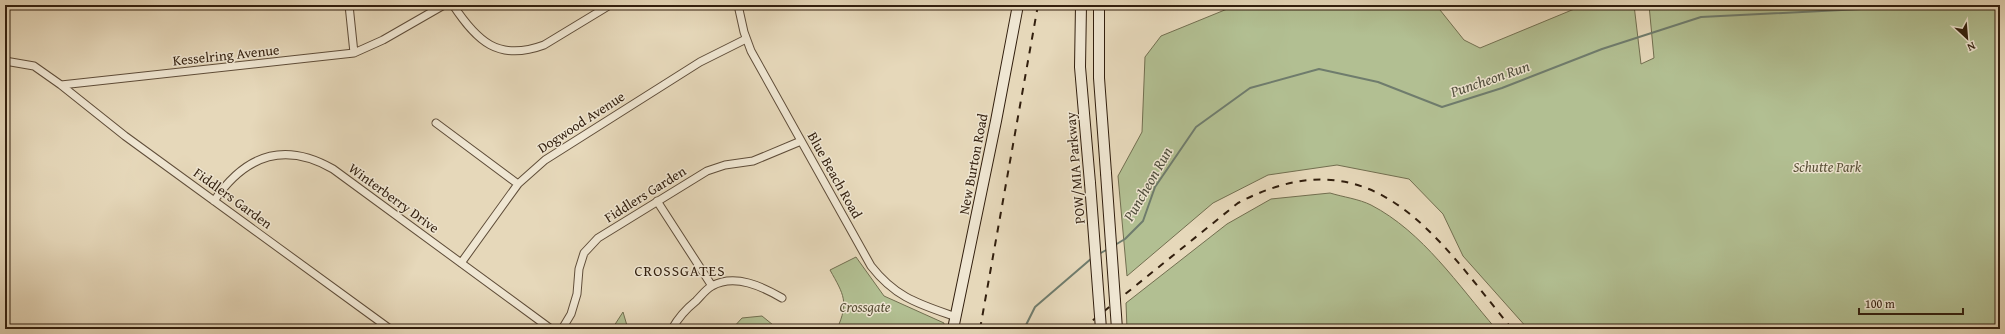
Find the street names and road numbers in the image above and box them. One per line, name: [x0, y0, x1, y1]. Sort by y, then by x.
street label: Kesselring Avenue: [172, 39, 281, 71]
street label: Dogwood Avenue: [534, 86, 629, 158]
street label: New Burton Road: [953, 111, 993, 216]
street label: POW/MIA Parkway: [1060, 111, 1090, 225]
street label: Blue Beach Road: [803, 128, 867, 222]
street label: Winterberry Drive: [345, 158, 444, 238]
street label: Fiddlers Garden: [600, 161, 690, 227]
street label: Fiddlers Garden: [189, 163, 277, 234]

